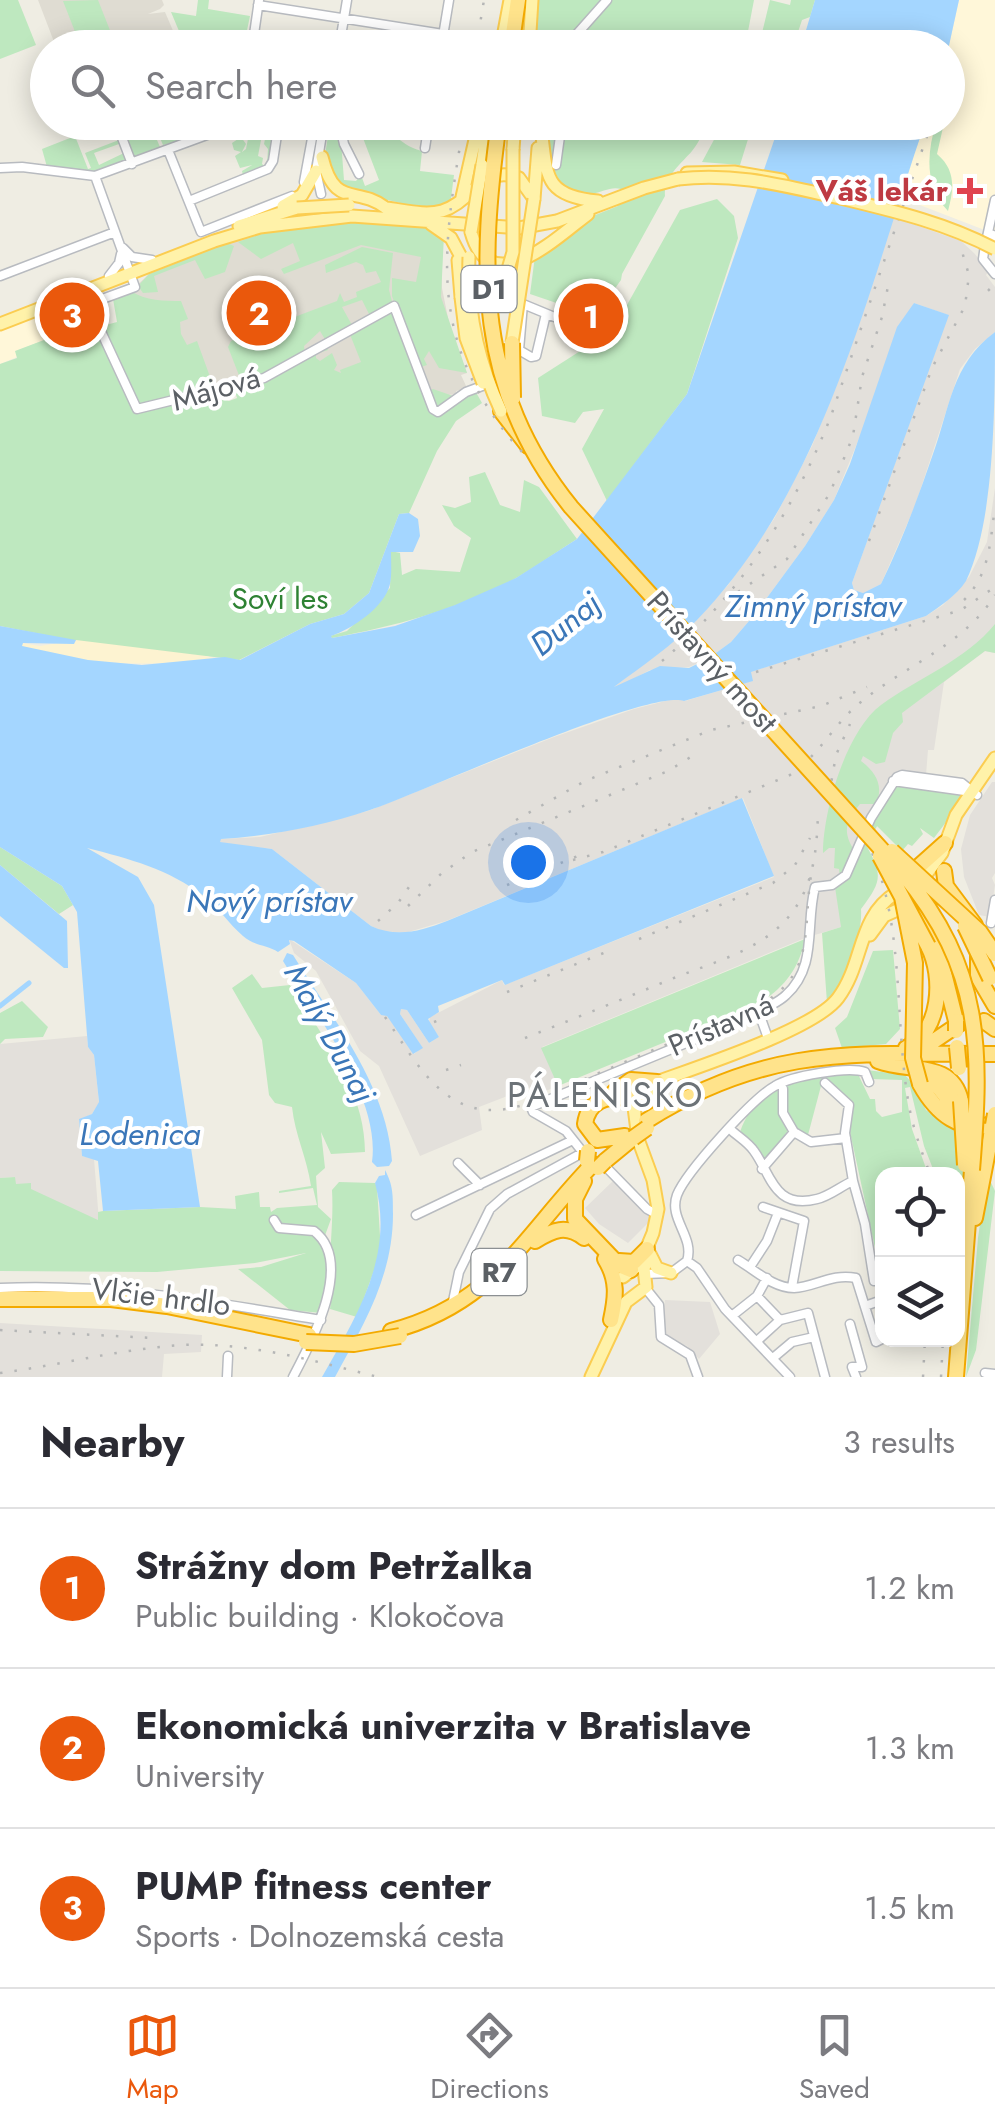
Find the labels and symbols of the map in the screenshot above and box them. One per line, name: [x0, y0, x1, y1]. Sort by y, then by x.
place label: Váš lekár: [815, 169, 949, 212]
marker: Váš lekár: [957, 178, 983, 204]
road number: D1: [462, 266, 516, 312]
pin: 2: [226, 276, 292, 350]
pin: 3: [40, 278, 104, 352]
pin: 1: [558, 278, 624, 354]
street label: Májová: [167, 355, 265, 422]
park label: Soví les: [232, 577, 328, 620]
water label: Dunaj: [520, 580, 611, 667]
street label: Prístavný most: [637, 581, 788, 743]
water label: Zimný prístav: [724, 583, 903, 629]
your location: [503, 837, 554, 888]
water label: Nový prístav: [186, 878, 354, 924]
water label: Malý Dunaj: [273, 955, 388, 1112]
street label: Prístavná: [661, 982, 780, 1067]
district label: PÁLENISKO: [507, 1070, 705, 1120]
water label: Lodenica: [79, 1111, 201, 1157]
road number: R7: [472, 1249, 526, 1295]
street label: Vlčie hrdlo: [89, 1267, 233, 1326]

